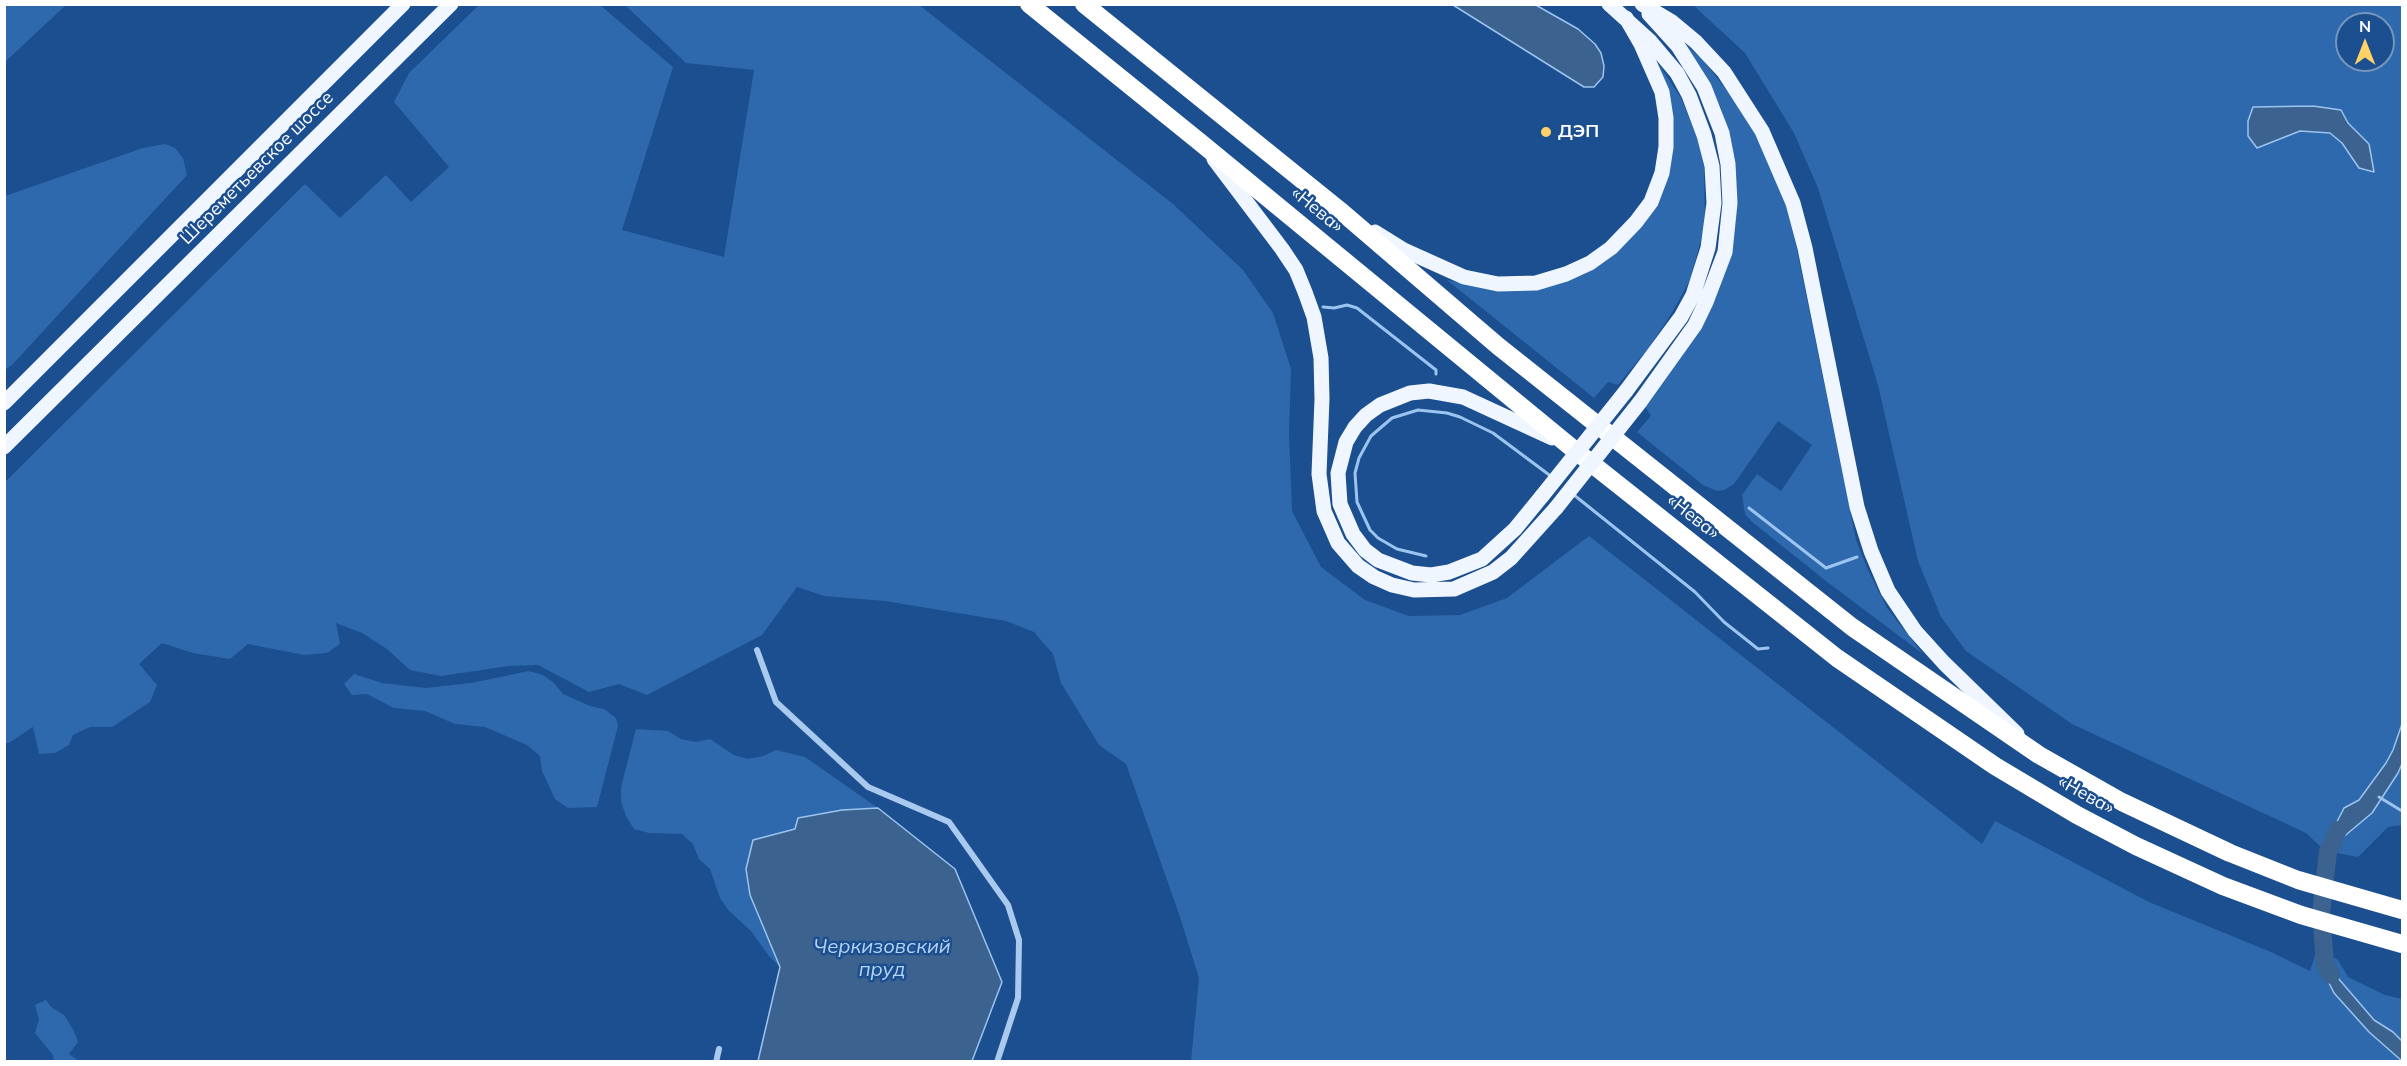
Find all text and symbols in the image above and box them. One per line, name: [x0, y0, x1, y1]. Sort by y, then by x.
north arrow: [2335, 12, 2395, 72]
text: N: [2359, 16, 2371, 36]
street label: Шереметьевское шоссе: [176, 87, 338, 249]
place label: ДЭП: [1558, 121, 1599, 143]
marker: ДЭП: [1539, 125, 1553, 139]
street label: «Нева»: [1287, 182, 1347, 238]
street label: «Нева»: [1662, 490, 1724, 544]
street label: «Нева»: [2054, 771, 2118, 819]
water label: Черкизовский пруд: [813, 935, 951, 982]

